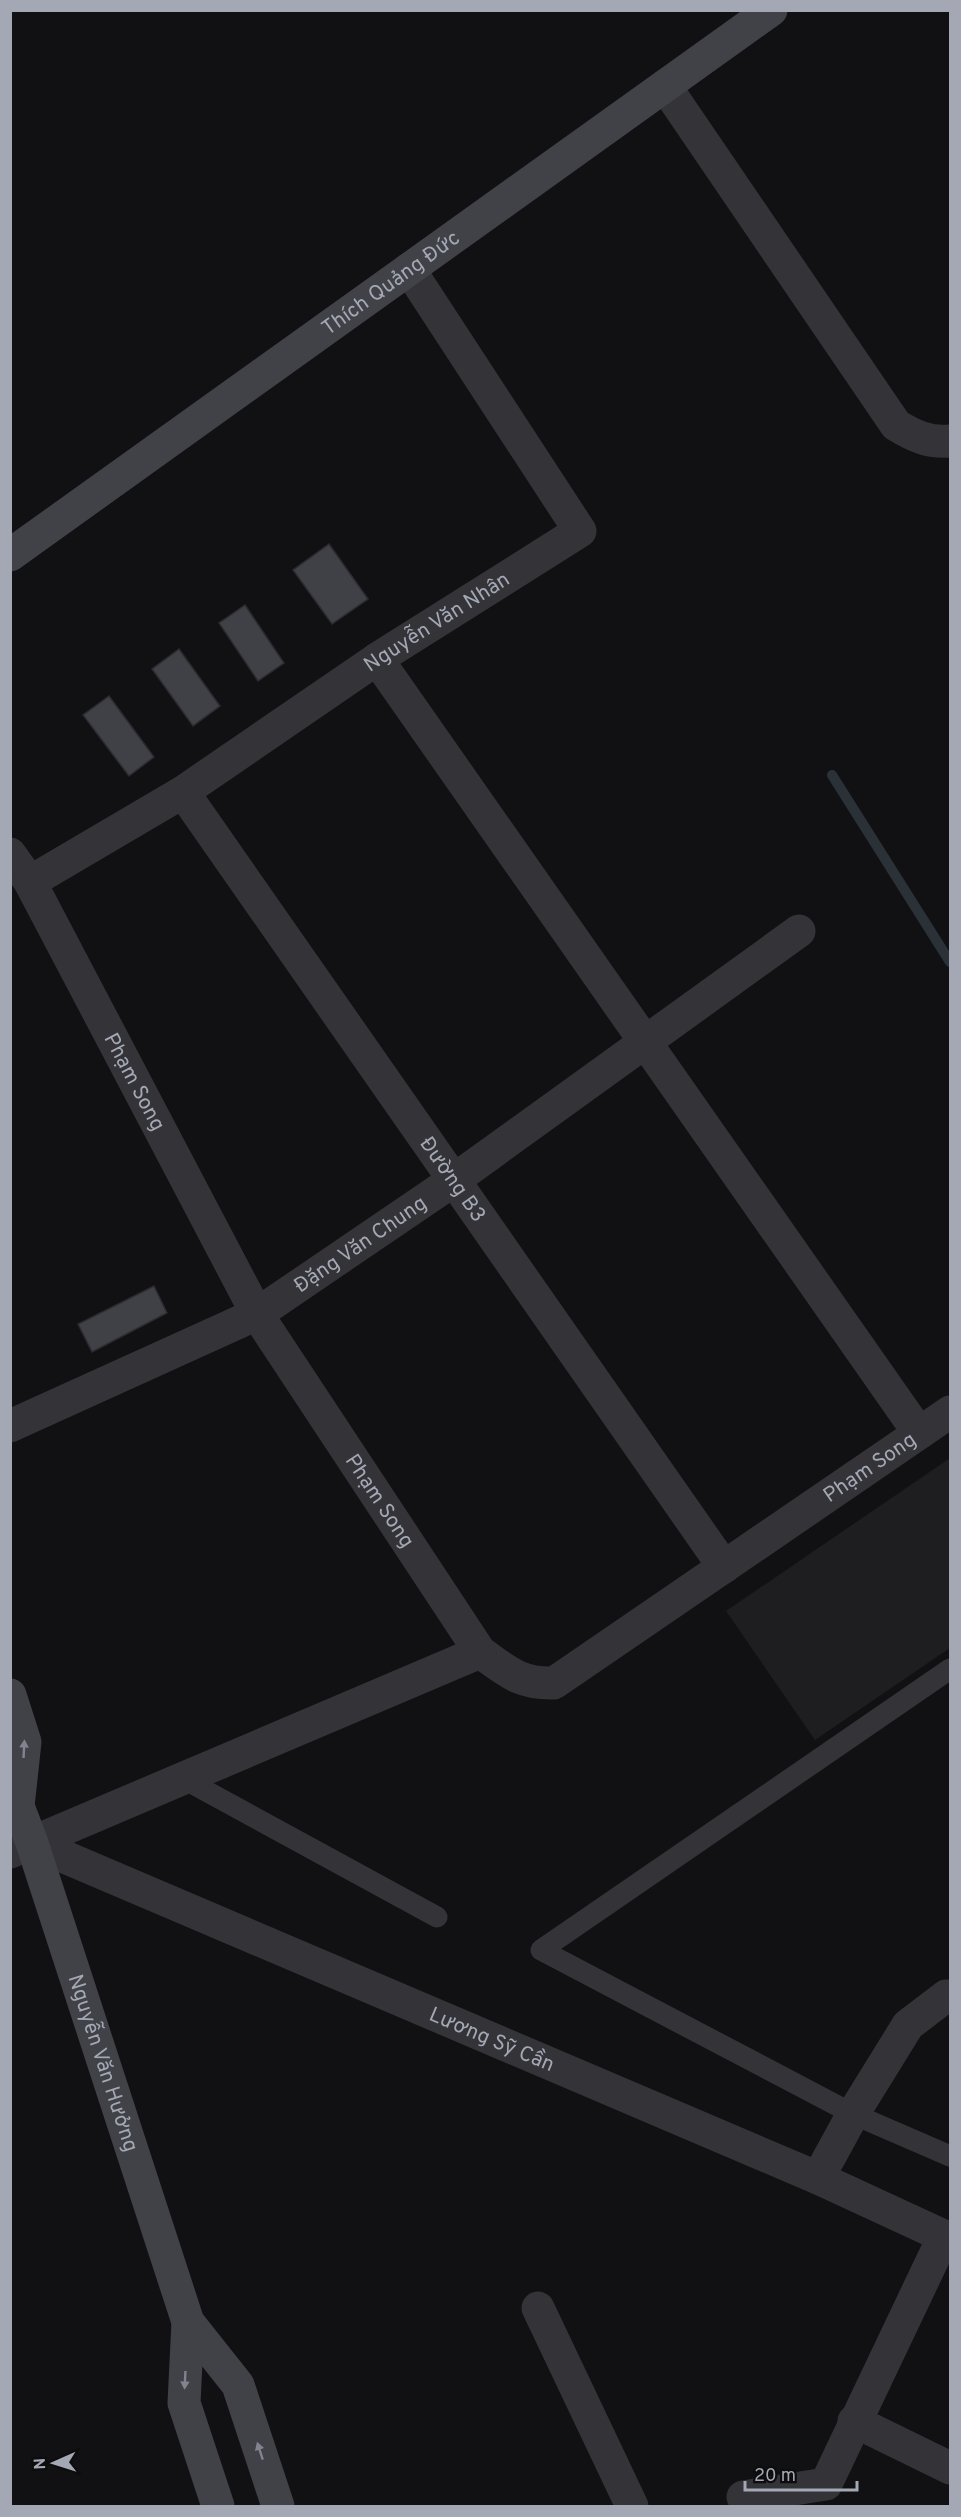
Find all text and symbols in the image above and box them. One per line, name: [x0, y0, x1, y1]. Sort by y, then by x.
street label: Thích Quảng Đức: [317, 225, 466, 342]
street label: Nguyễn Văn Nhân: [359, 567, 515, 679]
street label: Phạm Song: [97, 1029, 170, 1136]
street label: Đường B3: [413, 1132, 491, 1228]
street label: Đặng Văn Chung: [289, 1190, 433, 1300]
street label: Phạm Song: [819, 1427, 922, 1510]
street label: Phạm Song: [338, 1449, 420, 1554]
one-way arrow: [19, 1740, 28, 1759]
street label: Nguyễn Văn Hưởng: [61, 1971, 144, 2155]
street label: Lương Sỹ Cần: [425, 2002, 558, 2079]
one-way arrow: [181, 2370, 190, 2389]
north arrow: [24, 2433, 84, 2493]
one-way arrow: [254, 2442, 264, 2460]
scale bar: [745, 2454, 858, 2492]
text: N: [31, 2457, 51, 2470]
text: 20 m: [754, 2465, 796, 2488]

